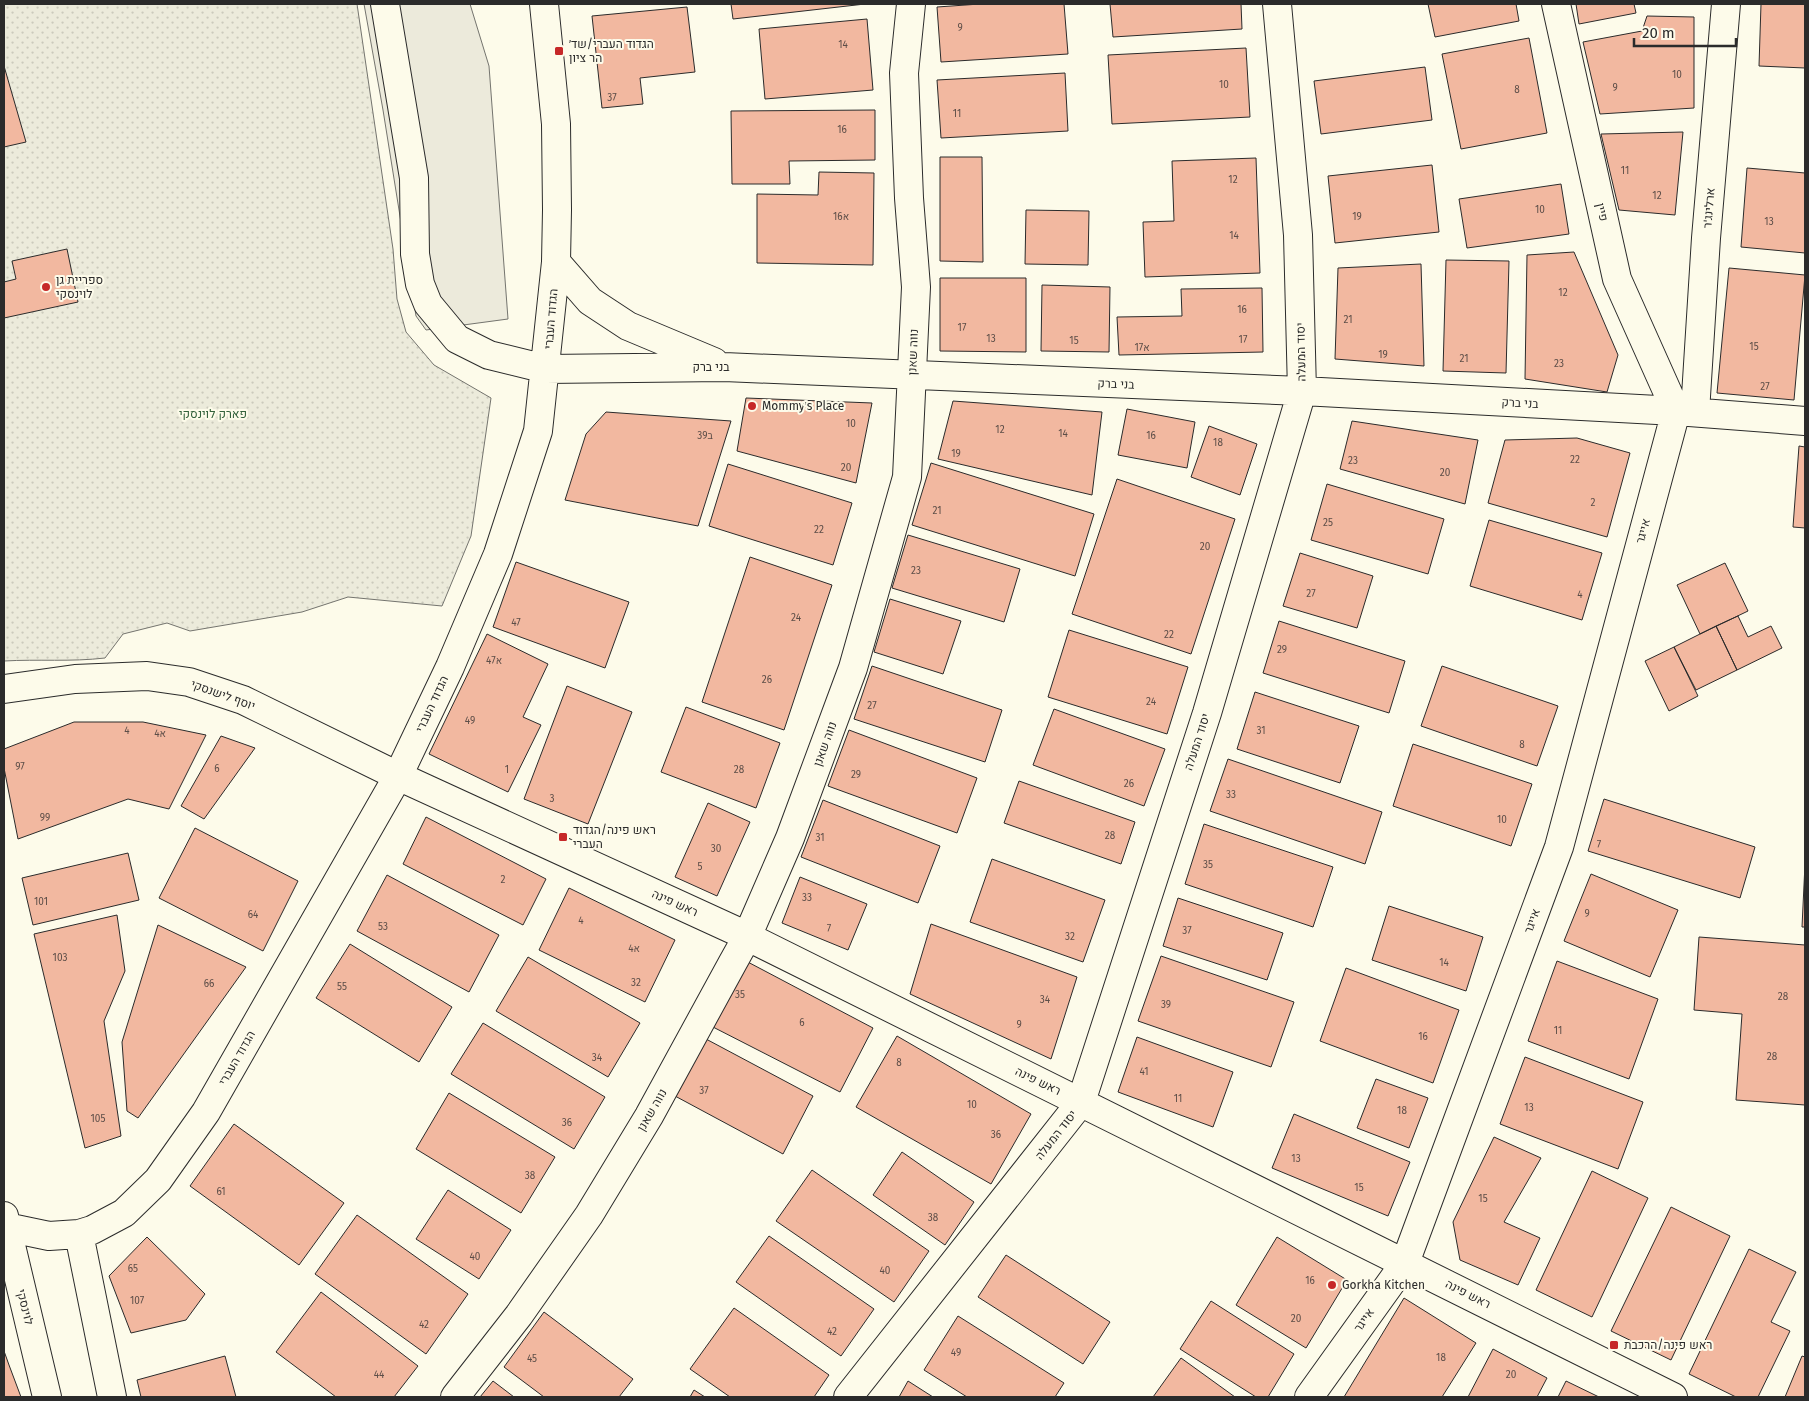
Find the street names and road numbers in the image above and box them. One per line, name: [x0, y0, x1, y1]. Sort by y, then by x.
street label: ארלינג'ר: [1700, 187, 1718, 229]
street label: פיין: [1593, 202, 1611, 222]
street label: הגדוד העברי: [541, 288, 561, 350]
street label: יסוד המעלה: [1293, 322, 1309, 382]
street label: נווה שאנן: [905, 328, 921, 376]
street label: בני ברק: [692, 360, 730, 374]
street label: בני ברק: [1097, 376, 1135, 392]
street label: בני ברק: [1501, 395, 1540, 411]
street label: אייגר: [1633, 517, 1653, 545]
street label: הגדוד העברי: [413, 674, 451, 734]
street label: יוסף לישנסקי: [189, 677, 257, 713]
street label: יסוד המעלה: [1181, 712, 1213, 772]
street label: נווה שאנן: [810, 720, 840, 768]
street label: ראש פינה: [650, 887, 700, 919]
street label: אייגר: [1521, 906, 1543, 935]
street label: הגדוד העברי: [216, 1028, 258, 1088]
street label: ראש פינה: [1013, 1064, 1063, 1098]
street label: נווה שאנן: [634, 1086, 670, 1134]
street label: יסוד המעלה: [1032, 1107, 1080, 1163]
street label: ראש פינה: [1443, 1277, 1493, 1311]
street label: לוינסקי: [14, 1288, 36, 1326]
street label: אייגר: [1351, 1305, 1377, 1334]

